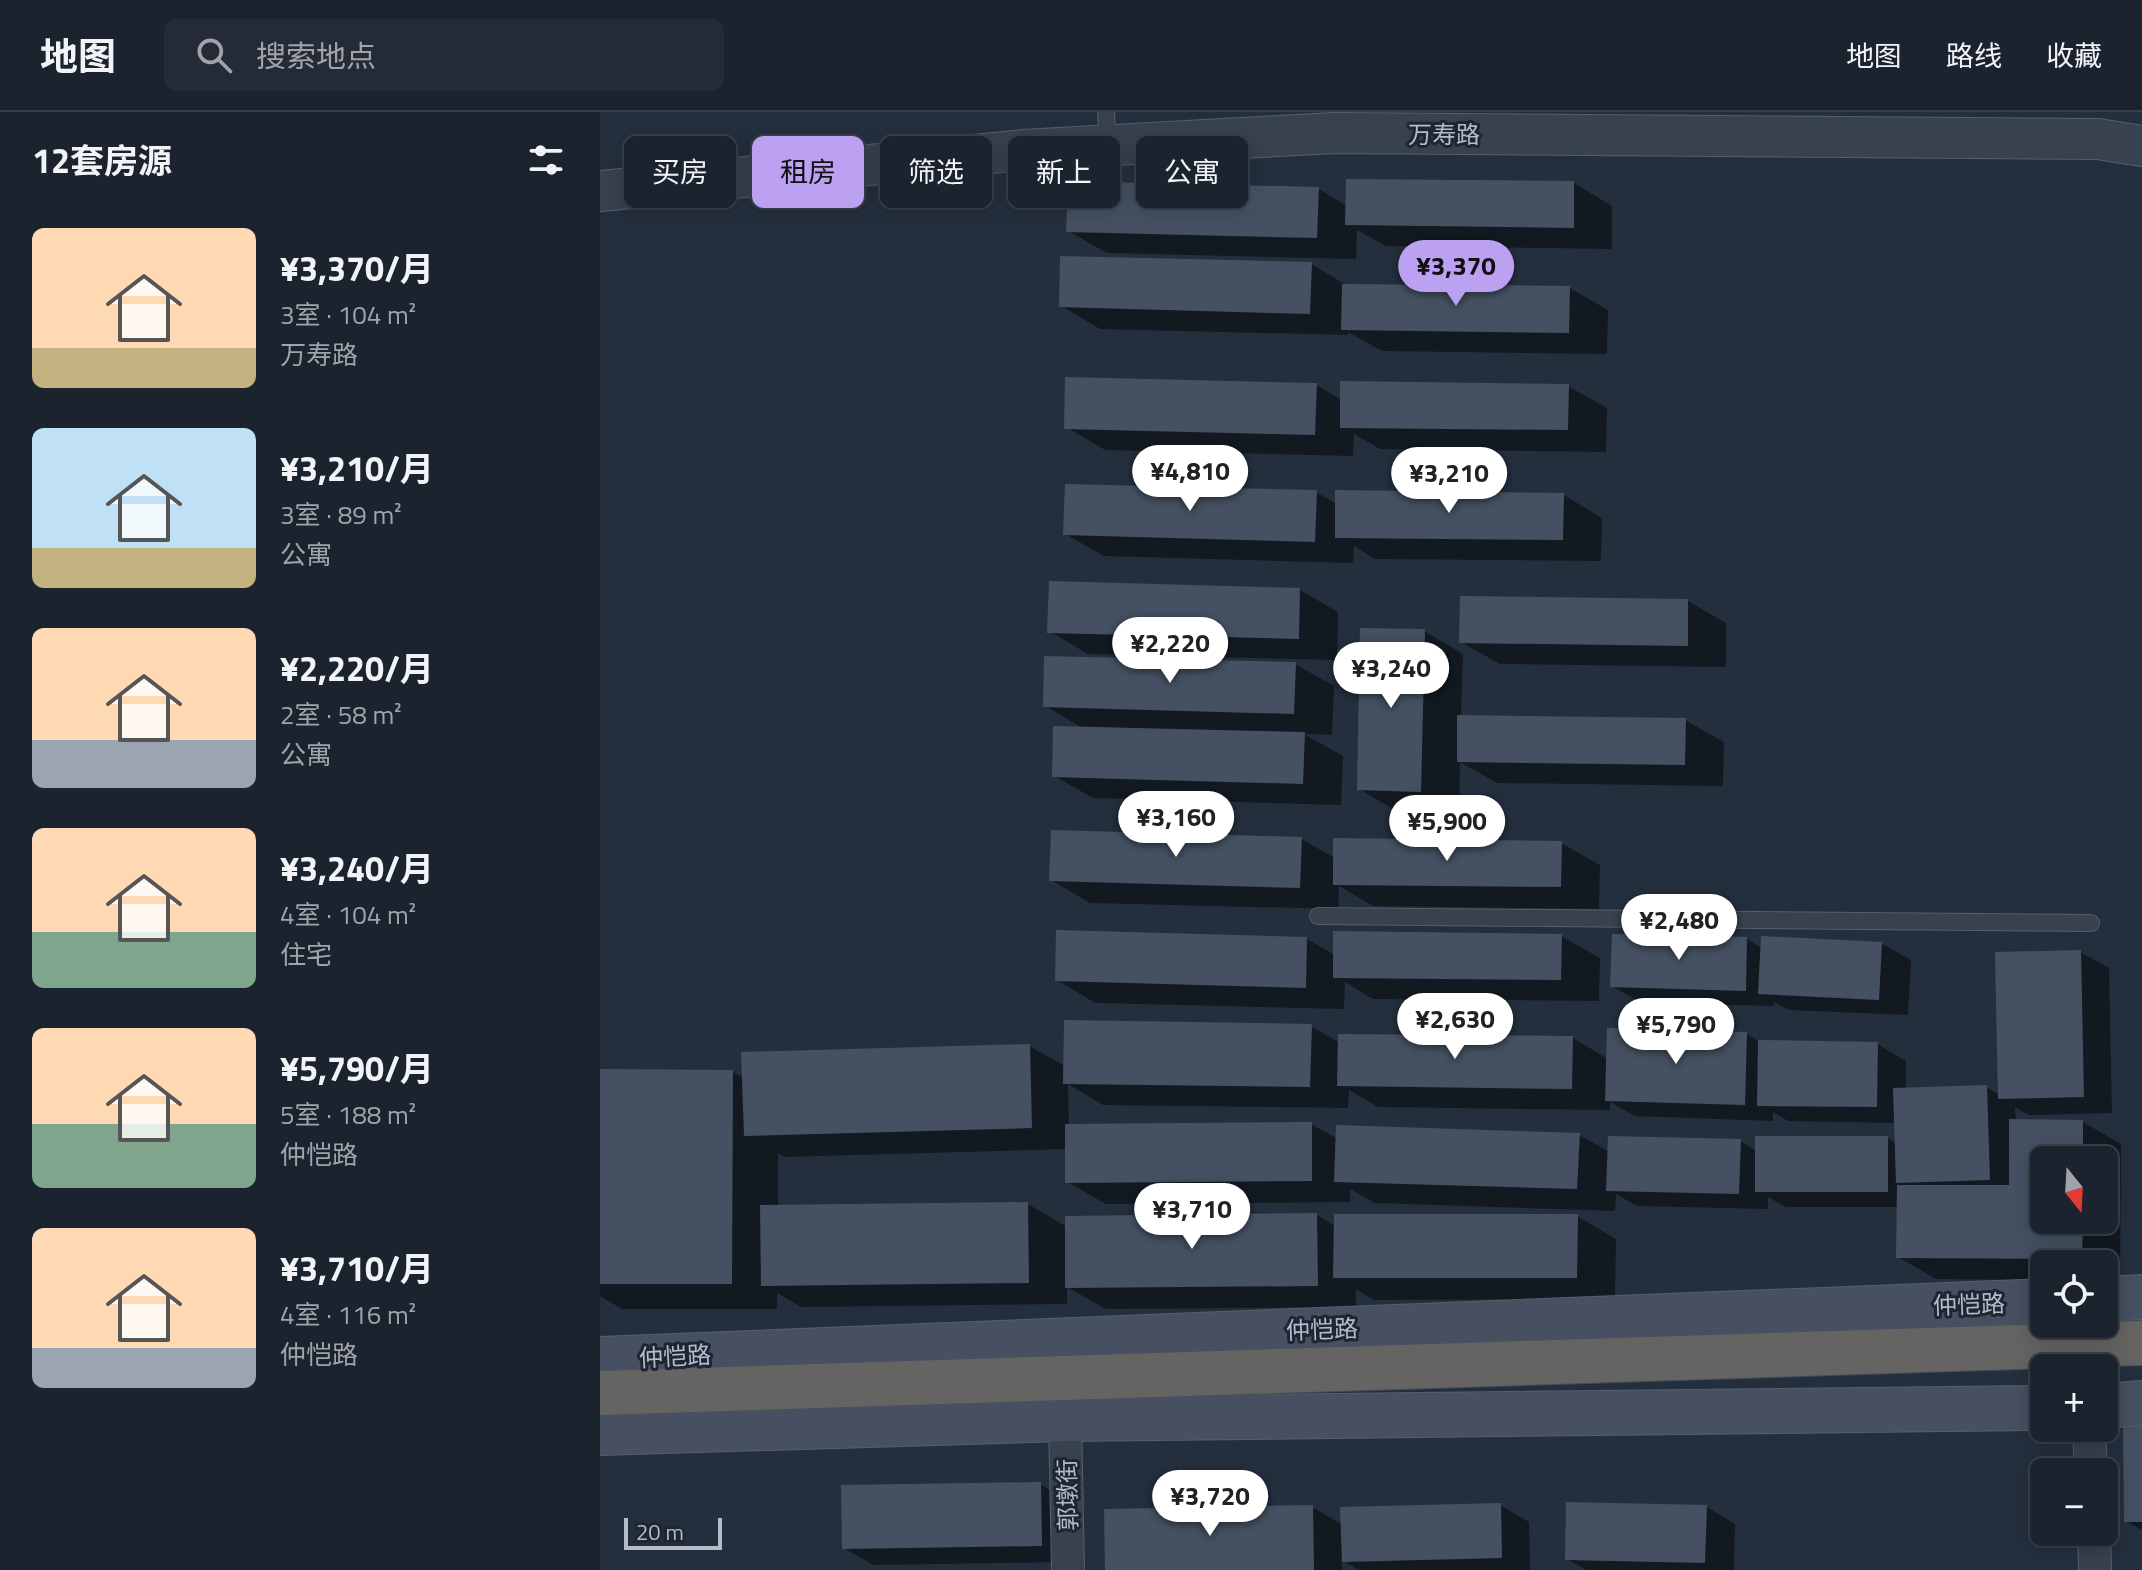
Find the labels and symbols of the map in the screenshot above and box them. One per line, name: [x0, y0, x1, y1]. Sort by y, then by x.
street label: 万寿路: [1408, 116, 1480, 152]
pin: ¥3,370: [1391, 240, 1521, 308]
pin: ¥4,810: [1125, 445, 1255, 513]
pin: ¥3,210: [1384, 447, 1514, 515]
pin: ¥2,220: [1105, 617, 1235, 685]
pin: ¥3,240: [1326, 642, 1456, 710]
pin: ¥3,160: [1111, 791, 1241, 859]
pin: ¥5,900: [1382, 795, 1512, 863]
pin: ¥2,480: [1614, 894, 1744, 962]
pin: ¥2,630: [1390, 993, 1520, 1061]
pin: ¥5,790: [1611, 998, 1741, 1066]
north arrow: [2030, 1146, 2118, 1234]
pin: ¥3,710: [1127, 1183, 1257, 1251]
street label: 仲恺路: [1932, 1285, 2006, 1323]
street label: 仲恺路: [1285, 1310, 1359, 1348]
street label: 仲恺路: [638, 1336, 712, 1376]
street label: 郭墩街: [1048, 1459, 1086, 1531]
pin: ¥3,720: [1145, 1470, 1275, 1538]
scale bar: [624, 1514, 722, 1550]

